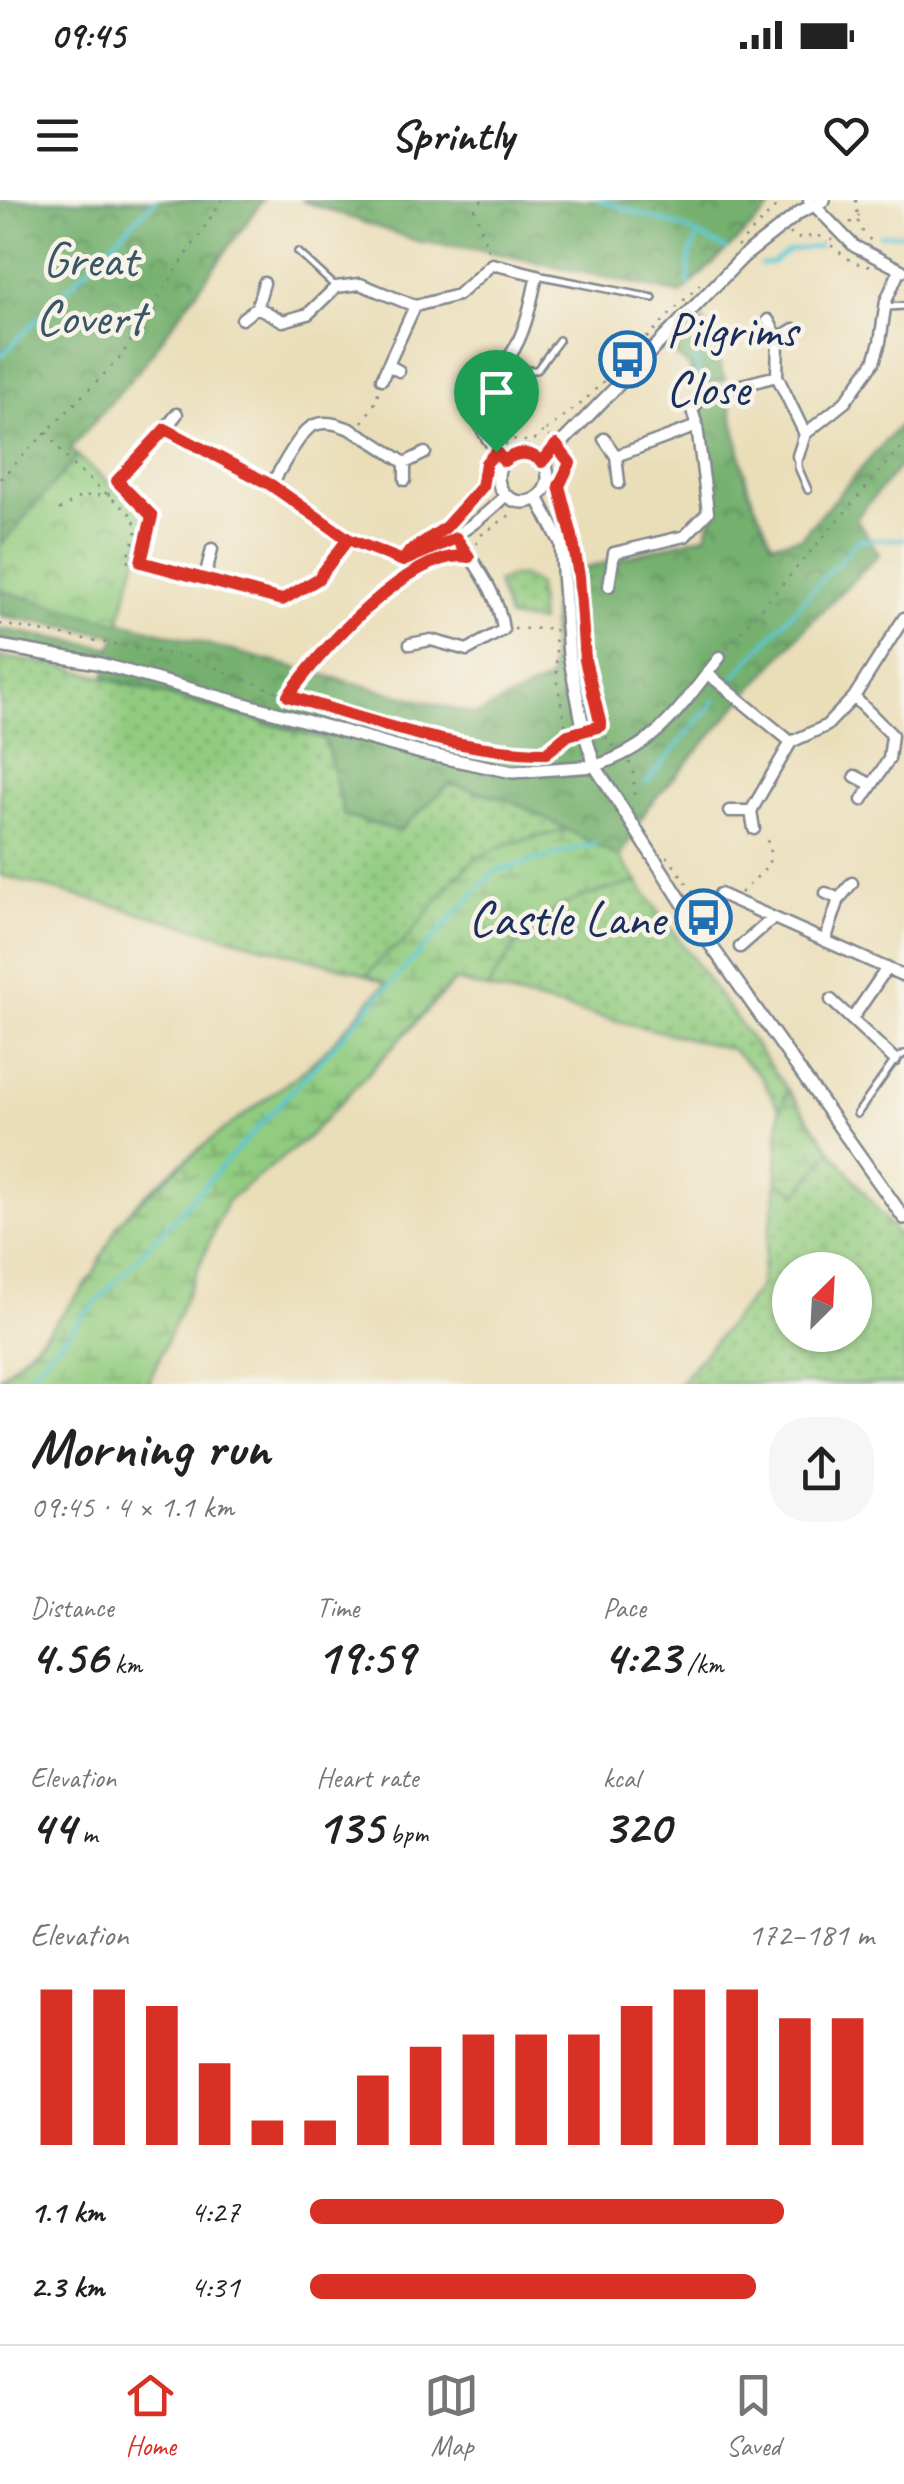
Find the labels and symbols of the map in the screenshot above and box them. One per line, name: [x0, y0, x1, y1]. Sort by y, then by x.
park label: Great Covert: [36, 228, 151, 349]
place label: Pilgrims Close: [666, 299, 802, 420]
bus stop icon: Pilgrims Close: [597, 329, 657, 389]
pin: [454, 350, 539, 453]
place label: Castle Lane: [469, 887, 669, 950]
bus stop icon: Castle Lane: [674, 888, 734, 948]
north arrow: [772, 1252, 872, 1352]

